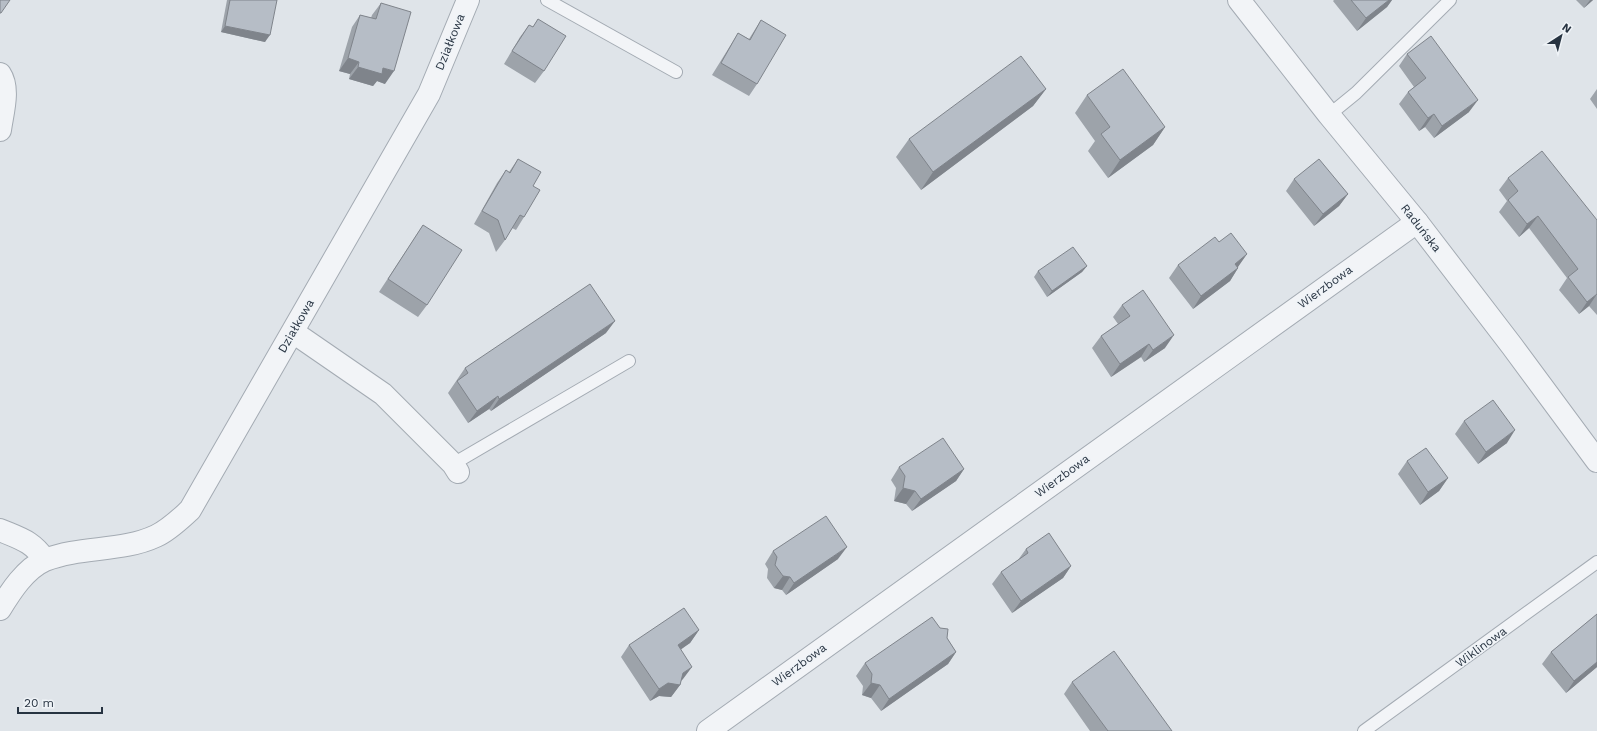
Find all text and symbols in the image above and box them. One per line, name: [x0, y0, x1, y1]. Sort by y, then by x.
street label: Działkowa: [432, 12, 468, 72]
north arrow: [1541, 16, 1581, 56]
text: N: [1559, 21, 1574, 36]
street label: Raduńska: [1398, 201, 1444, 255]
street label: Wierzbowa: [1295, 262, 1355, 312]
street label: Działkowa: [275, 296, 317, 355]
street label: Wierzbowa: [1032, 451, 1092, 501]
street label: Wiklinowa: [1453, 624, 1509, 670]
street label: Wierzbowa: [769, 640, 829, 690]
scale bar: [18, 689, 102, 715]
text: 20 m: [24, 696, 54, 710]

